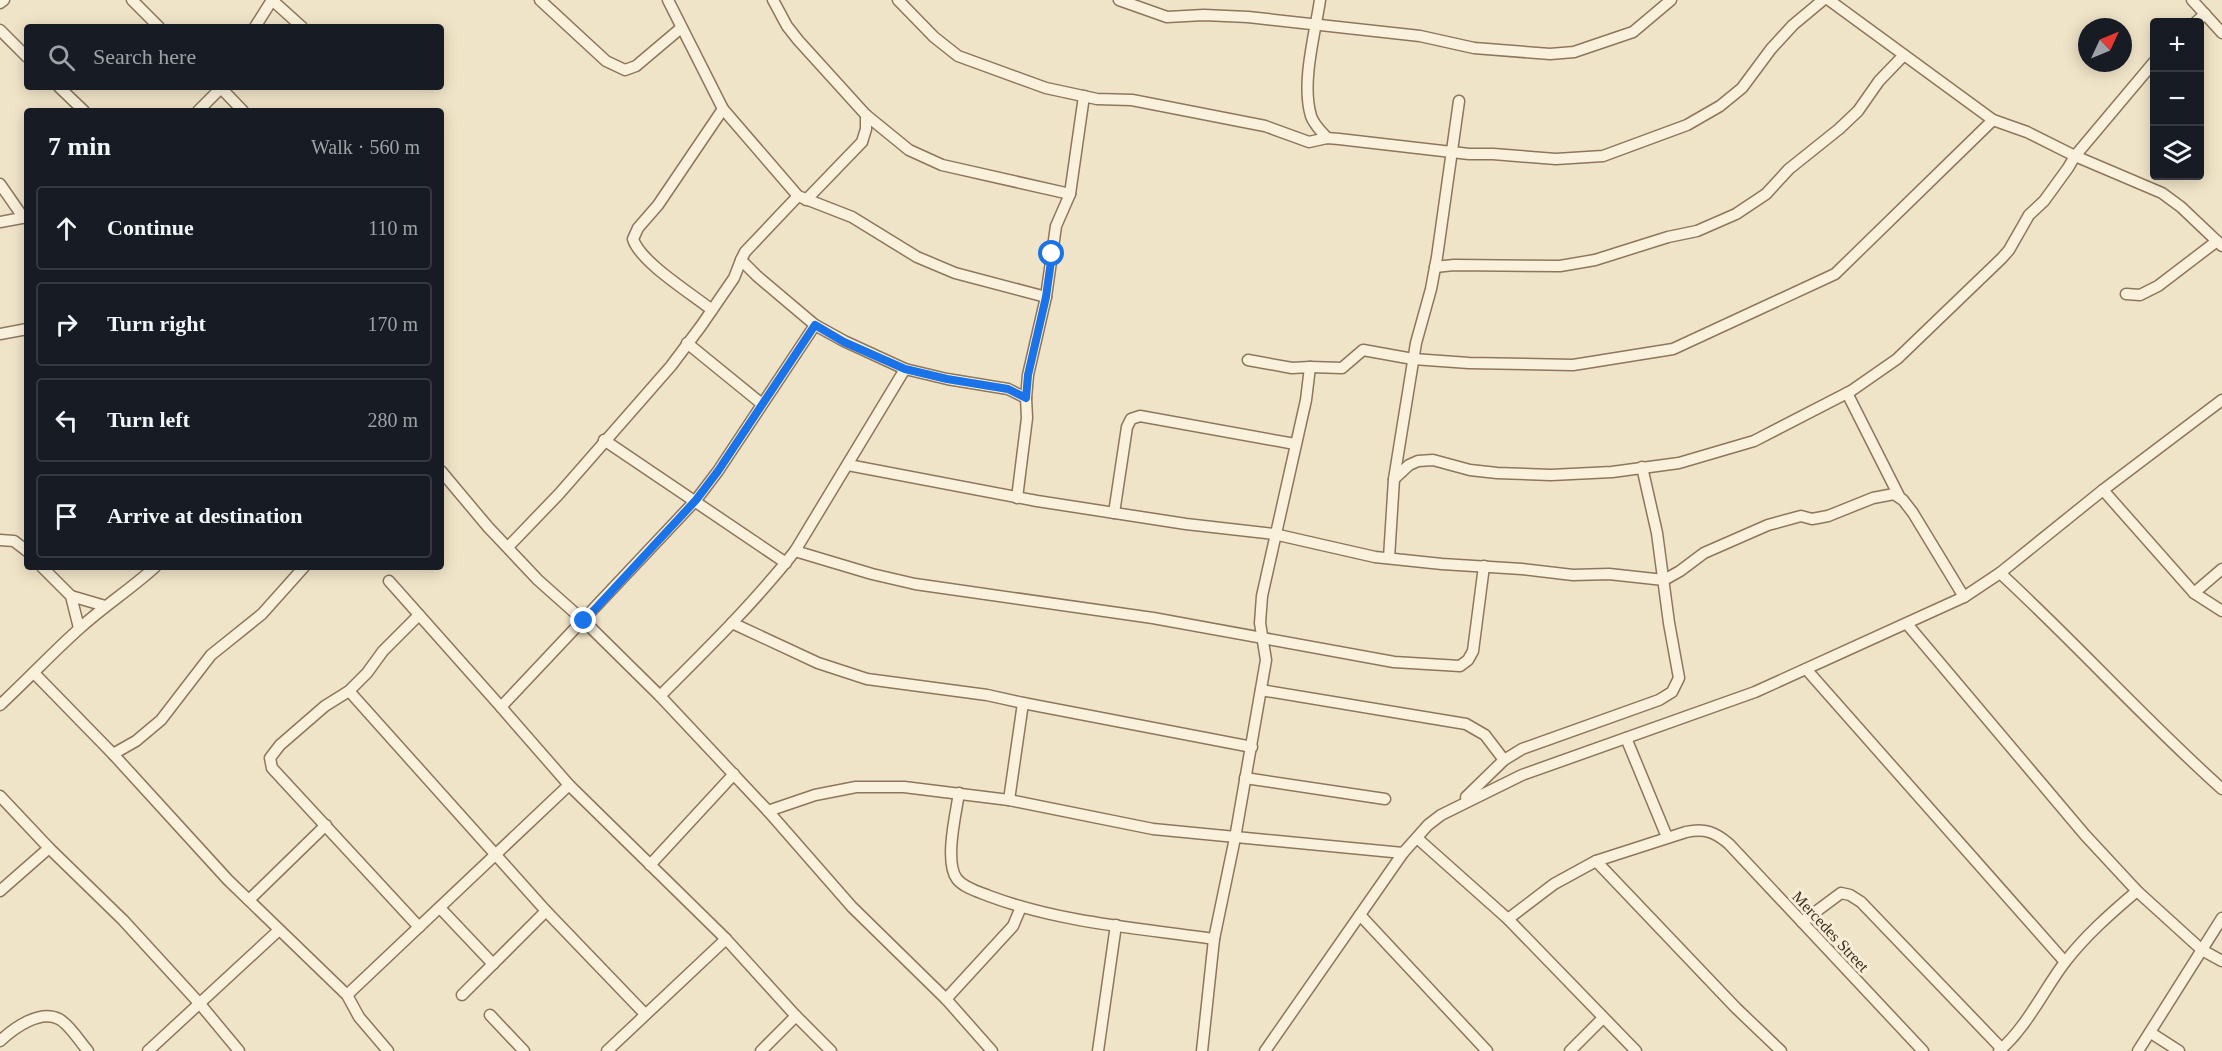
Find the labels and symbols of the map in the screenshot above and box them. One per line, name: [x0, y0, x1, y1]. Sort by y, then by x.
north arrow: [2078, 18, 2132, 72]
route start: [1038, 240, 1064, 266]
route end: [570, 607, 596, 633]
street label: Mercedes Street: [1789, 888, 1873, 975]

